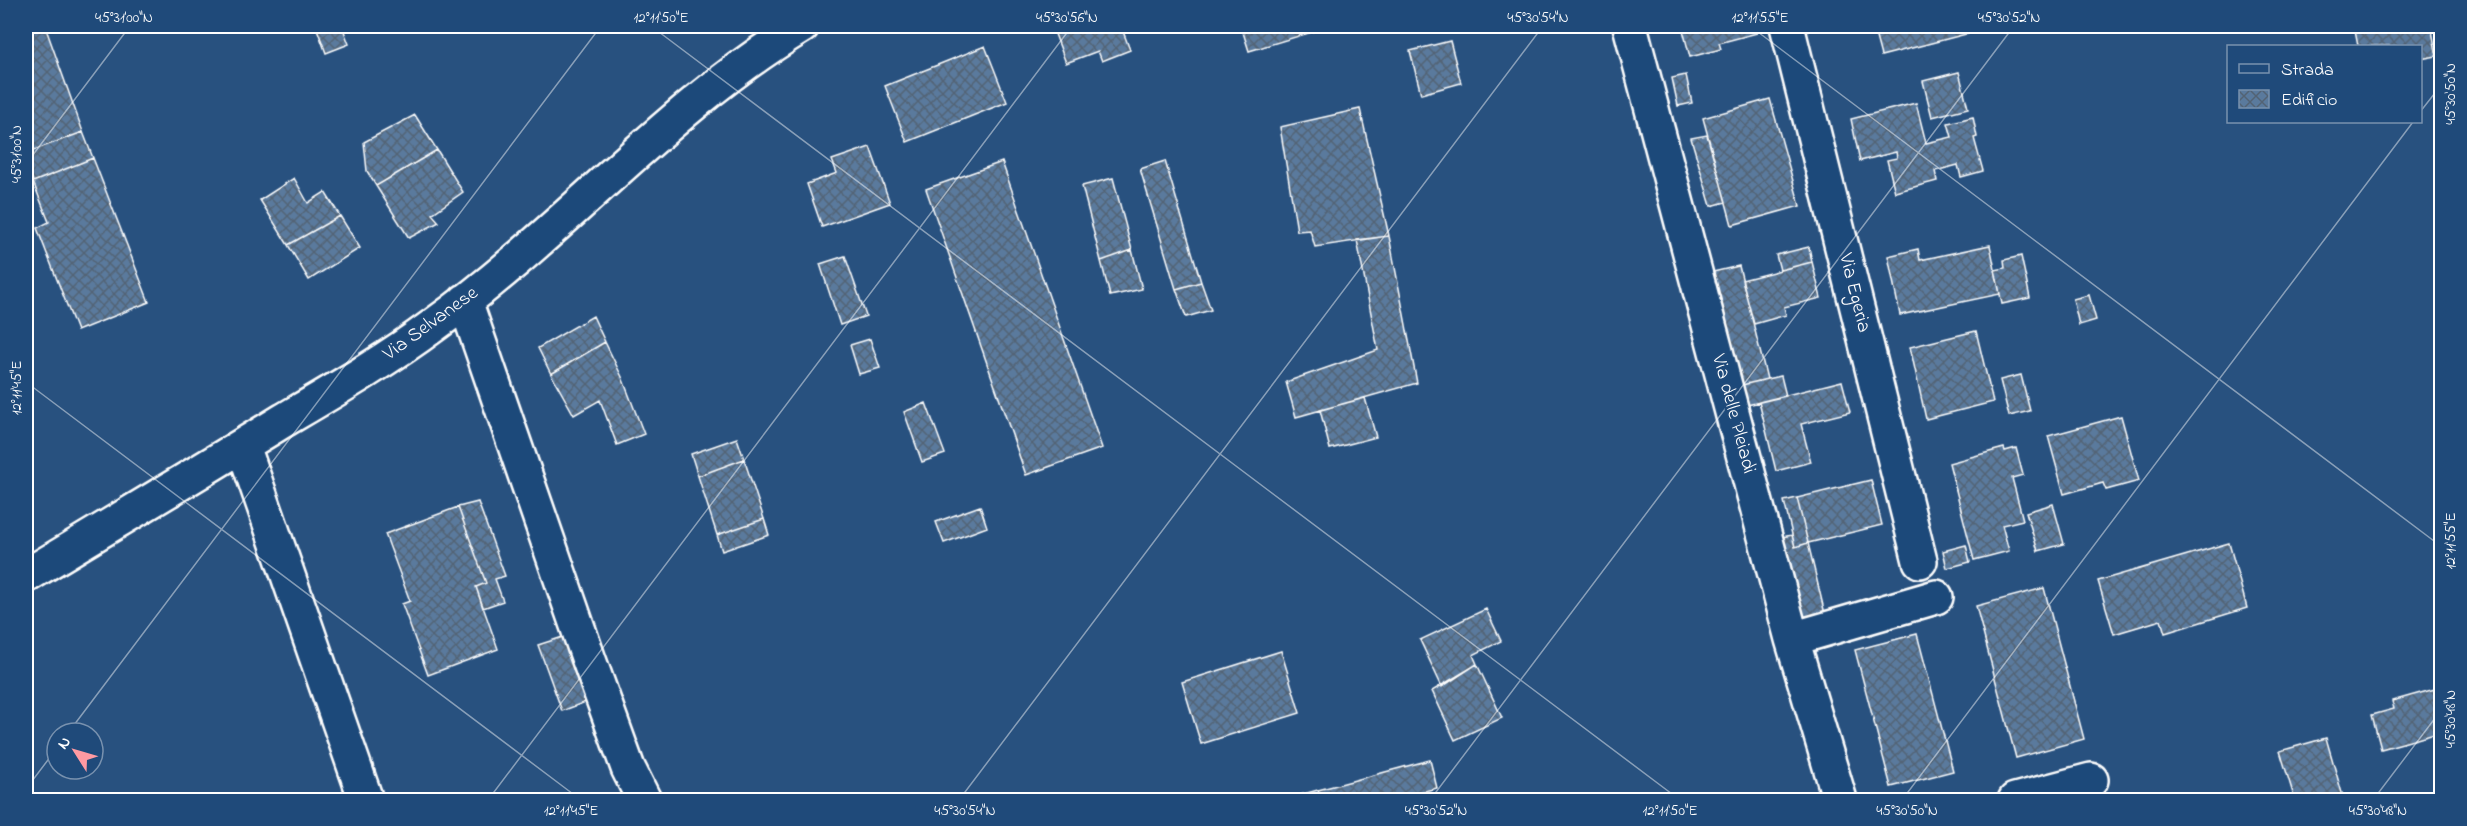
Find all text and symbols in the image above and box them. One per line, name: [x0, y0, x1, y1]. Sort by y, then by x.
text: 45°31'00"N: [95, 7, 153, 29]
text: 12°11'50"E: [633, 7, 689, 29]
text: 45°30'56"N: [1036, 7, 1098, 29]
text: 45°30'54"N: [1507, 7, 1569, 29]
text: 12°11'55"E: [1731, 7, 1789, 29]
text: 45°30'52"N: [1978, 7, 2040, 29]
legend: [2227, 45, 2422, 123]
text: Strada: [2281, 58, 2334, 84]
text: 45°30'50"N: [2440, 63, 2462, 125]
text: Edificio: [2281, 88, 2337, 114]
text: 45°31'00"N: [6, 125, 28, 183]
street label: Via Egeria: [1829, 249, 1878, 336]
street label: Via Selvanese: [377, 279, 485, 369]
street label: Via delle Pleiadi: [1703, 350, 1763, 477]
text: 12°11'45"E: [6, 361, 28, 415]
text: 12°11'55"E: [2440, 512, 2462, 570]
text: 45°30'48"N: [2440, 690, 2462, 748]
north arrow: [45, 721, 105, 781]
text: N: [52, 731, 78, 755]
text: 12°11'45"E: [544, 800, 598, 822]
text: 45°30'54"N: [934, 800, 996, 822]
text: 45°30'52"N: [1405, 800, 1467, 822]
text: 12°11'50"E: [1642, 800, 1698, 822]
text: 45°30'50"N: [1876, 800, 1938, 822]
text: 45°30'48"N: [2349, 800, 2407, 822]

